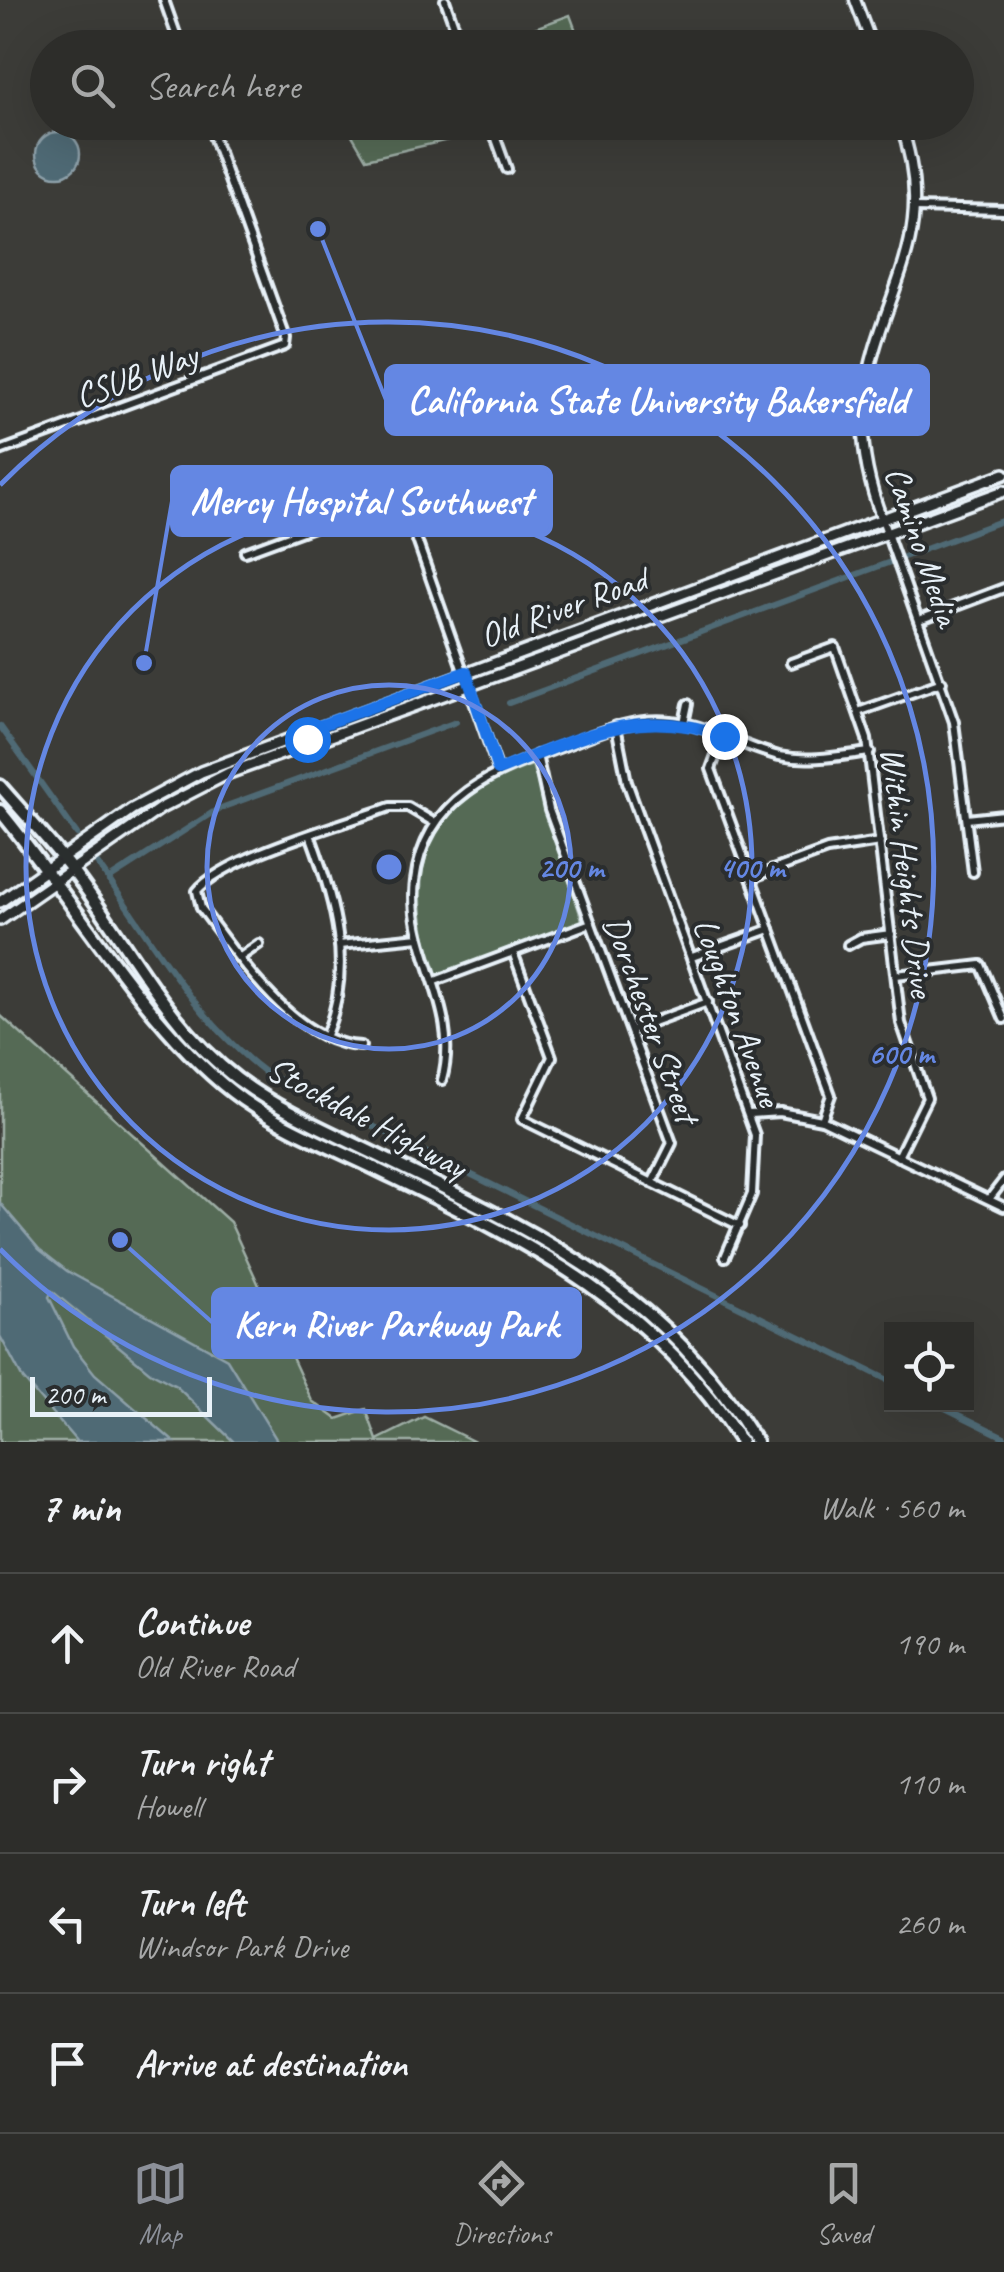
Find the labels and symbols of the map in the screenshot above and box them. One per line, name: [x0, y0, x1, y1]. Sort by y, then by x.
street label: CSUB Way: [69, 332, 206, 418]
callout: California State University Bakersfield: [386, 366, 928, 434]
text: California State University Bakersfield: [407, 377, 913, 424]
street label: Camino Media: [874, 460, 972, 634]
callout: Mercy Hospital Southwest: [172, 467, 551, 535]
text: Mercy Hospital Southwest: [190, 478, 537, 525]
street label: Old River Road: [474, 555, 658, 658]
route end: [702, 714, 748, 760]
route start: [285, 717, 331, 763]
street label: Within Heights Drive: [870, 745, 945, 1002]
centre of rings: [371, 849, 407, 885]
text: 200 m: [539, 849, 606, 887]
text: 400 m: [720, 849, 787, 887]
street label: Dorchester Street: [593, 909, 711, 1133]
street label: Loughton Avenue: [683, 912, 793, 1115]
text: 600 m: [868, 1035, 937, 1073]
street label: Stockdale Highway: [259, 1046, 477, 1190]
callout: Kern River Parkway Park: [213, 1289, 580, 1357]
text: Kern River Parkway Park: [234, 1301, 562, 1348]
scale bar: [30, 1372, 212, 1416]

